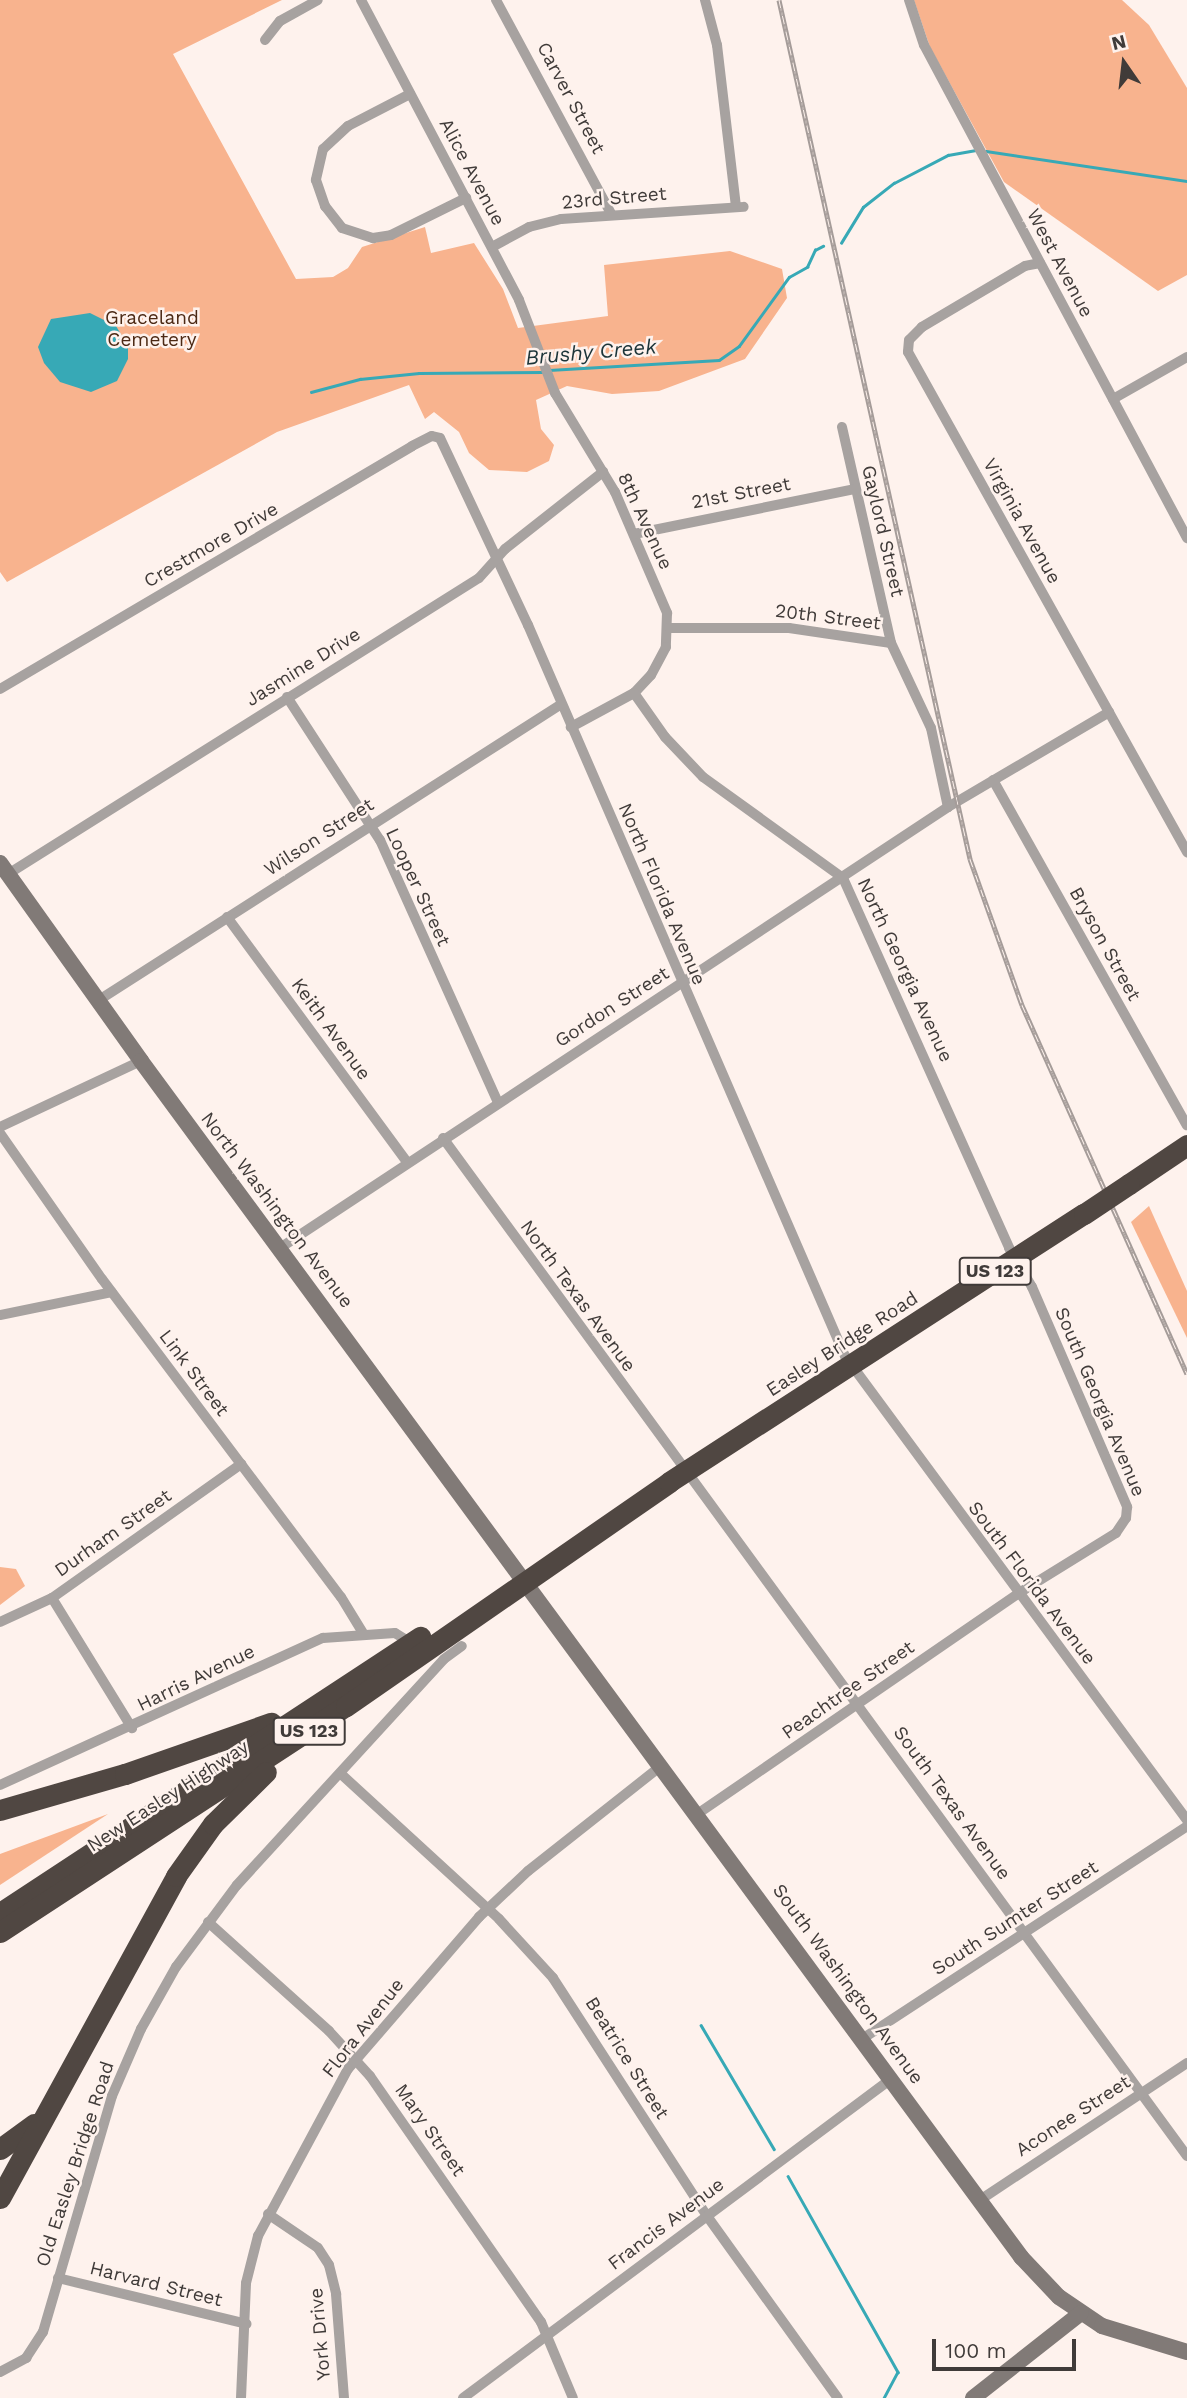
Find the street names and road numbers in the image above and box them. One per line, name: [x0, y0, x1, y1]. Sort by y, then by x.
street label: Carver Street: [532, 38, 610, 158]
street label: Alice Avenue: [434, 114, 510, 230]
street label: 23rd Street: [561, 182, 667, 214]
street label: West Avenue: [1022, 205, 1098, 321]
street label: Virginia Avenue: [978, 454, 1066, 588]
street label: Gaylord Street: [857, 463, 909, 599]
street label: 8th Avenue: [612, 469, 678, 573]
street label: 21st Street: [690, 472, 792, 514]
street label: Crestmore Drive: [140, 497, 282, 593]
street label: 20th Street: [774, 599, 882, 635]
street label: Jasmine Drive: [241, 623, 365, 711]
street label: Wilson Street: [260, 793, 378, 881]
street label: North Florida Avenue: [613, 799, 711, 989]
street label: Looper Street: [381, 824, 455, 950]
street label: North Georgia Avenue: [852, 874, 958, 1066]
street label: Bryson Street: [1064, 883, 1146, 1005]
street label: Gordon Street: [551, 962, 673, 1052]
street label: Keith Avenue: [286, 973, 376, 1085]
street label: North Washington Avenue: [196, 1107, 358, 1313]
street label: North Texas Avenue: [515, 1215, 641, 1377]
road number: US 123: [958, 1256, 1032, 1286]
street label: Easley Bridge Road: [762, 1286, 922, 1402]
street label: South Georgia Avenue: [1050, 1303, 1150, 1501]
street label: Link Street: [154, 1325, 234, 1421]
street label: Durham Street: [50, 1484, 176, 1582]
street label: South Florida Avenue: [963, 1496, 1101, 1670]
street label: Peachtree Street: [777, 1636, 919, 1744]
street label: Harris Avenue: [133, 1640, 259, 1716]
road number: US 123: [272, 1716, 346, 1746]
street label: South Texas Avenue: [888, 1721, 1016, 1885]
street label: New Easley Highway: [83, 1735, 253, 1857]
street label: South Sumter Street: [928, 1856, 1102, 1980]
street label: South Washington Avenue: [767, 1879, 929, 2089]
street label: Flora Avenue: [317, 1973, 409, 2083]
street label: Beatrice Street: [580, 1993, 674, 2123]
street label: Old Easley Bridge Road: [31, 2058, 119, 2270]
street label: Aconee Street: [1012, 2071, 1134, 2161]
street label: Mary Street: [390, 2079, 470, 2181]
street label: Francis Avenue: [603, 2173, 729, 2275]
street label: Harvard Street: [87, 2257, 225, 2311]
street label: York Drive: [305, 2287, 335, 2381]

